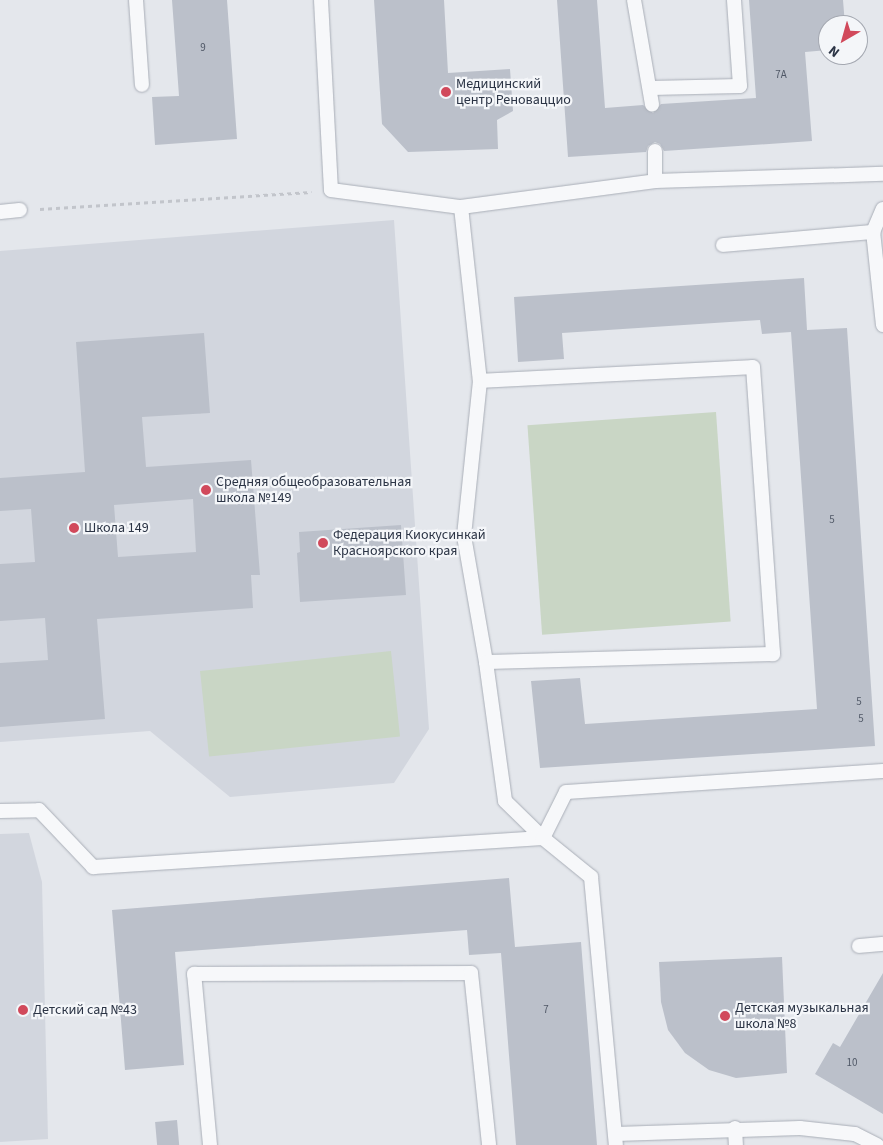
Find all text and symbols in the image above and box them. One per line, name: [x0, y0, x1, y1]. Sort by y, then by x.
north arrow: [818, 15, 868, 65]
text: N: [825, 40, 844, 62]
house number: 9: [200, 41, 206, 55]
house number: 7А: [775, 68, 787, 82]
place label: Медицинский центр Реноваццио: [456, 76, 571, 108]
marker: Медицинский центр Реноваццио: [440, 86, 452, 98]
place label: Средняя общеобразовательная школа №149: [216, 474, 411, 507]
marker: Средняя общеобразовательная школа №149: [200, 484, 212, 496]
house number: 5: [829, 513, 835, 527]
place label: Школа 149: [84, 520, 149, 536]
marker: Школа 149: [68, 522, 80, 534]
place label: Федерация Киокусинкай Красноярского края: [333, 527, 486, 560]
marker: Федерация Киокусинкай Красноярского края: [317, 537, 329, 549]
house number: 5: [856, 695, 862, 709]
house number: 5: [858, 712, 864, 726]
place label: Детская музыкальная школа №8: [735, 1000, 869, 1032]
place label: Детский сад №43: [33, 1002, 137, 1018]
house number: 7: [543, 1003, 549, 1017]
marker: Детский сад №43: [17, 1004, 29, 1016]
marker: Детская музыкальная школа №8: [719, 1010, 731, 1022]
house number: 10: [847, 1056, 857, 1070]

